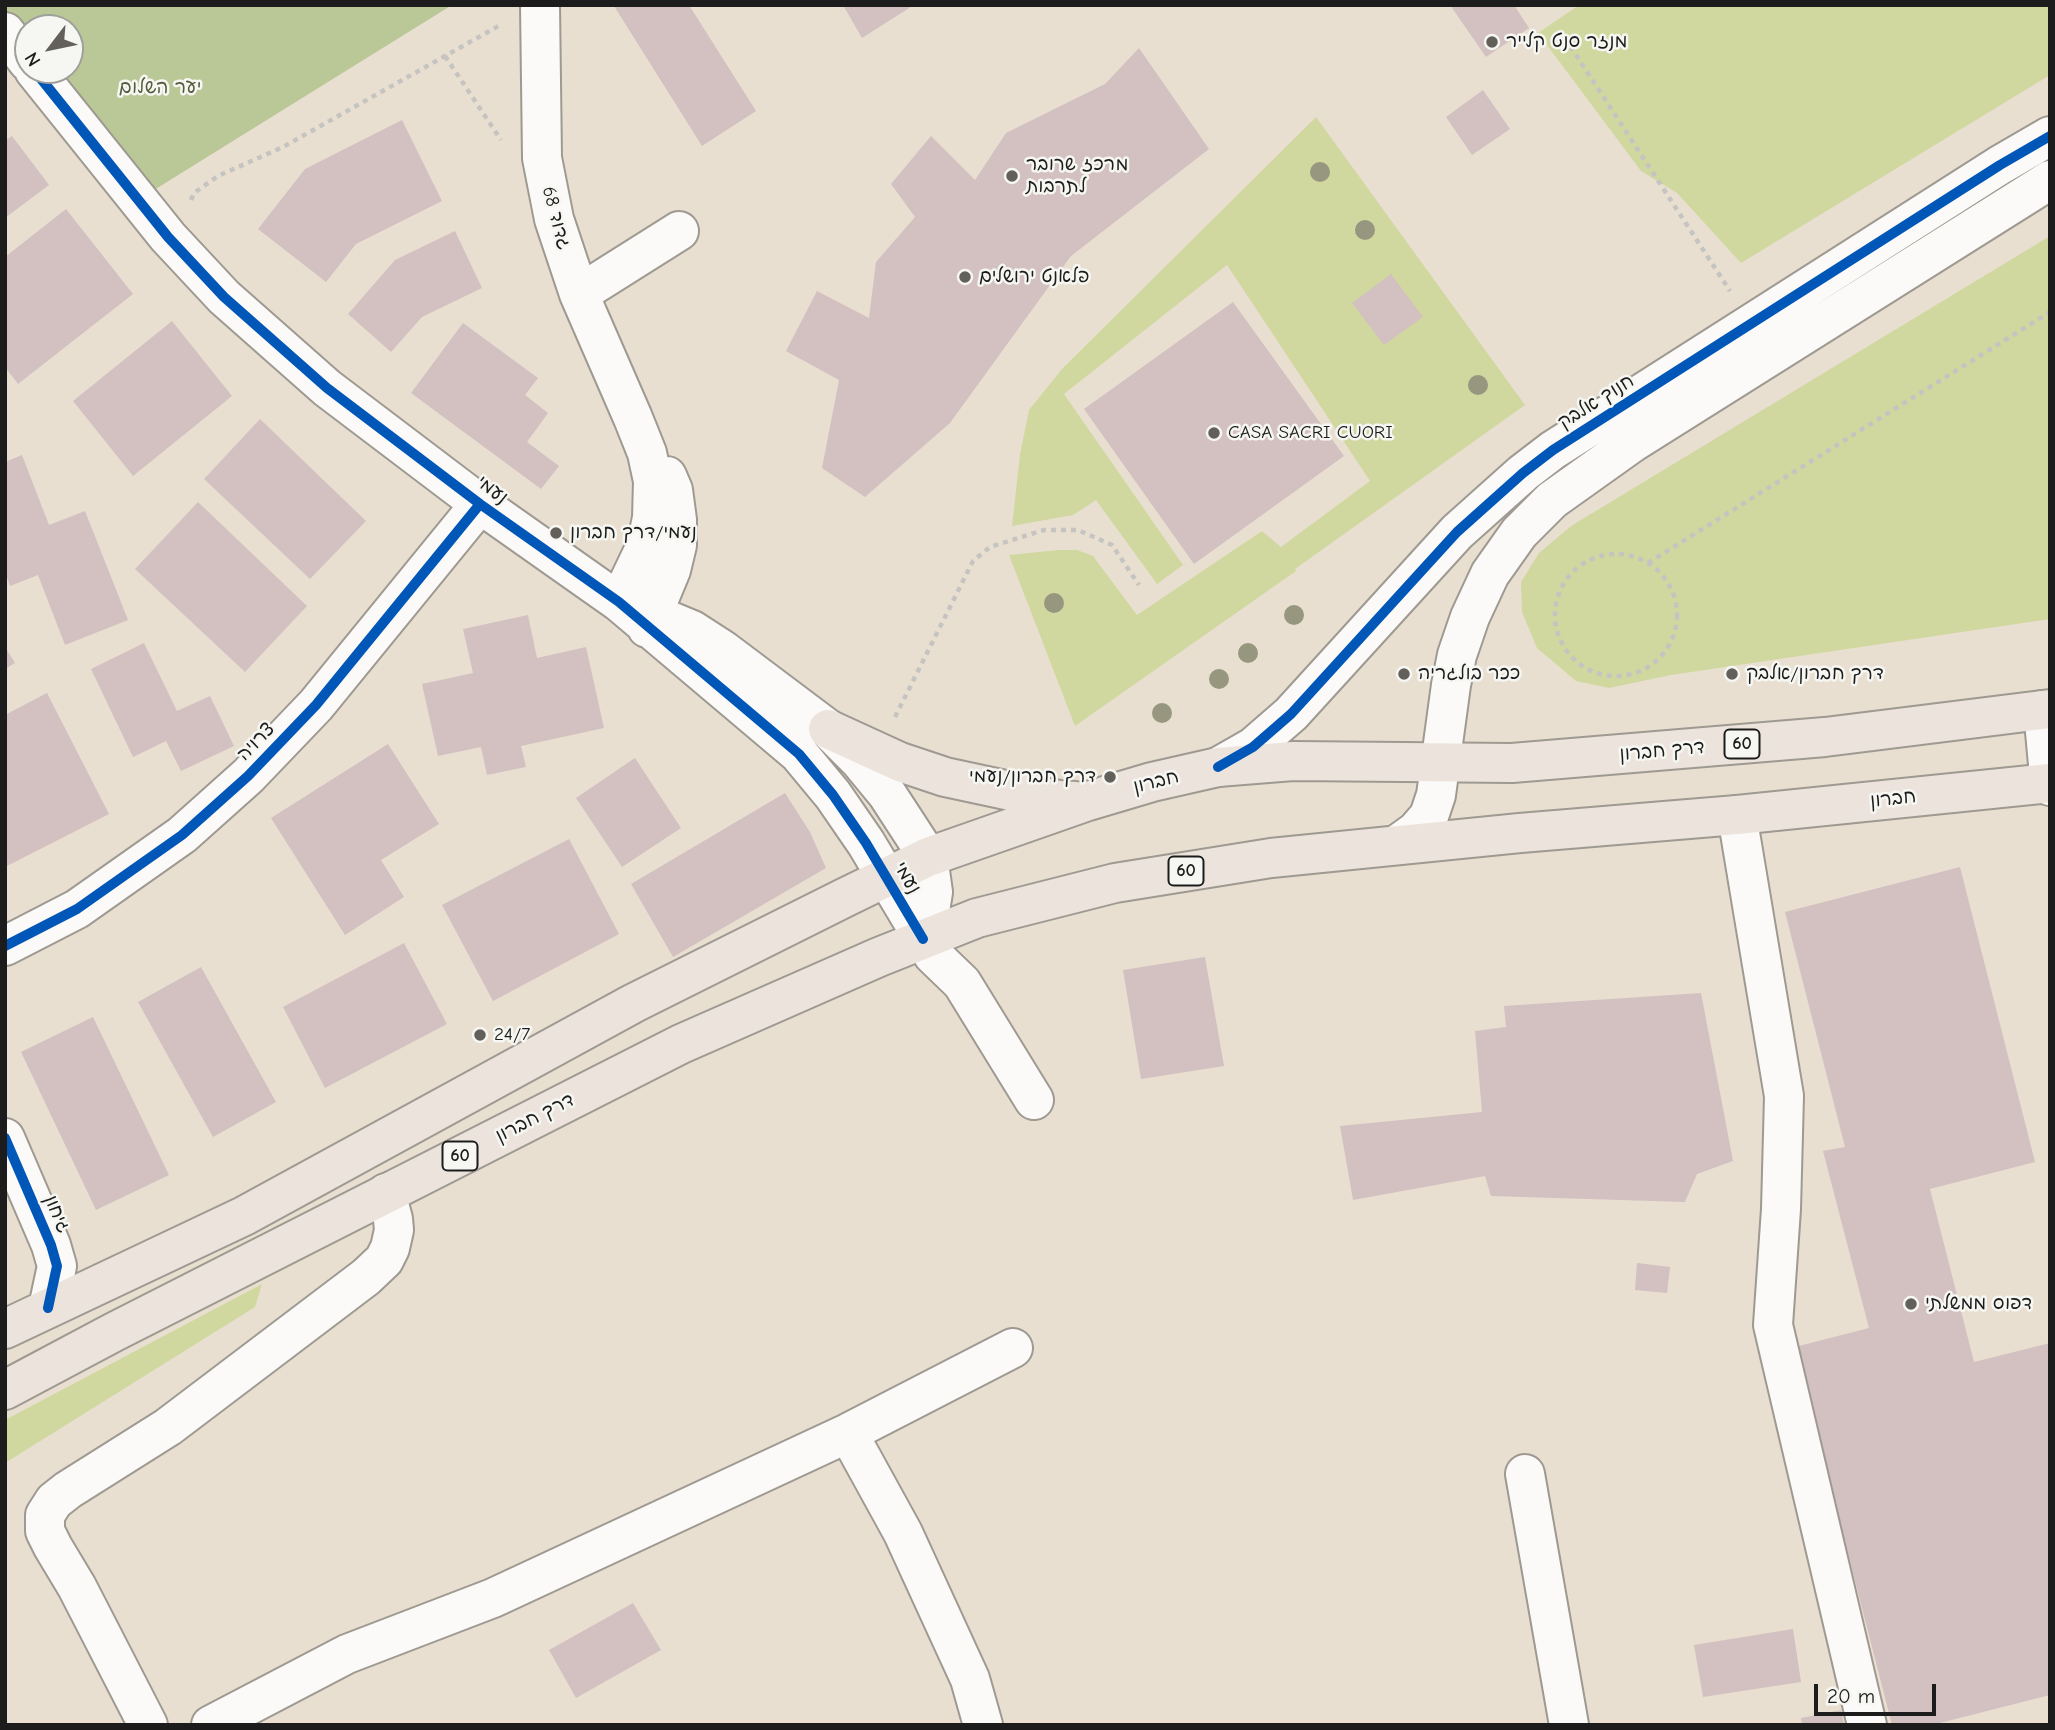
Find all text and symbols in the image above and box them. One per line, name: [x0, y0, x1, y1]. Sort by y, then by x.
north arrow: [14, 14, 84, 84]
place label: מנזר סנט קלייר: [1506, 31, 1628, 53]
marker: מנזר סנט קלייר: [1484, 34, 1500, 50]
text: N: [20, 48, 46, 70]
park label: יער השלום: [119, 77, 201, 99]
place label: מרכז שרובר לתרבות: [1026, 154, 1129, 198]
marker: מרכז שרובר לתרבות: [1004, 168, 1020, 184]
street label: גדוד 68: [537, 184, 575, 252]
place label: פלאנט ירושלים: [979, 266, 1089, 288]
marker: פלאנט ירושלים: [957, 269, 973, 285]
street label: חנוך אלבק: [1554, 370, 1638, 434]
place label: CASA SACRI CUORI: [1228, 422, 1393, 444]
marker: CASA SACRI CUORI: [1206, 425, 1222, 441]
street label: נעמי: [472, 471, 512, 509]
place label: נעמי/דרך חברון: [570, 522, 697, 544]
marker: נעמי/דרך חברון: [548, 525, 564, 541]
place label: ככר בולגריה: [1418, 663, 1520, 685]
place label: דרך חברון/אלבק: [1746, 663, 1884, 685]
marker: ככר בולגריה: [1396, 666, 1412, 682]
marker: דרך חברון/אלבק: [1724, 666, 1740, 682]
street label: צרויה: [232, 718, 280, 766]
road number: 60: [1724, 730, 1760, 758]
street label: דרך חברון: [1619, 736, 1705, 766]
street label: חברון: [1131, 765, 1181, 799]
place label: דרך חברון/נעמי: [969, 766, 1096, 788]
marker: דרך חברון/נעמי: [1102, 769, 1118, 785]
street label: חברון: [1869, 785, 1917, 813]
road number: 60: [1168, 856, 1204, 886]
street label: נעמי: [889, 858, 925, 898]
place label: 24/7: [494, 1024, 530, 1046]
marker: 24/7: [472, 1027, 488, 1043]
street label: דרך חברון: [492, 1089, 578, 1147]
road number: 60: [442, 1142, 477, 1170]
street label: גיחון: [39, 1192, 75, 1236]
place label: דפוס ממשלתי: [1925, 1293, 2032, 1315]
marker: דפוס ממשלתי: [1903, 1296, 1919, 1312]
scale bar: [1817, 1670, 1940, 1714]
text: 20 m: [1827, 1684, 1875, 1708]

